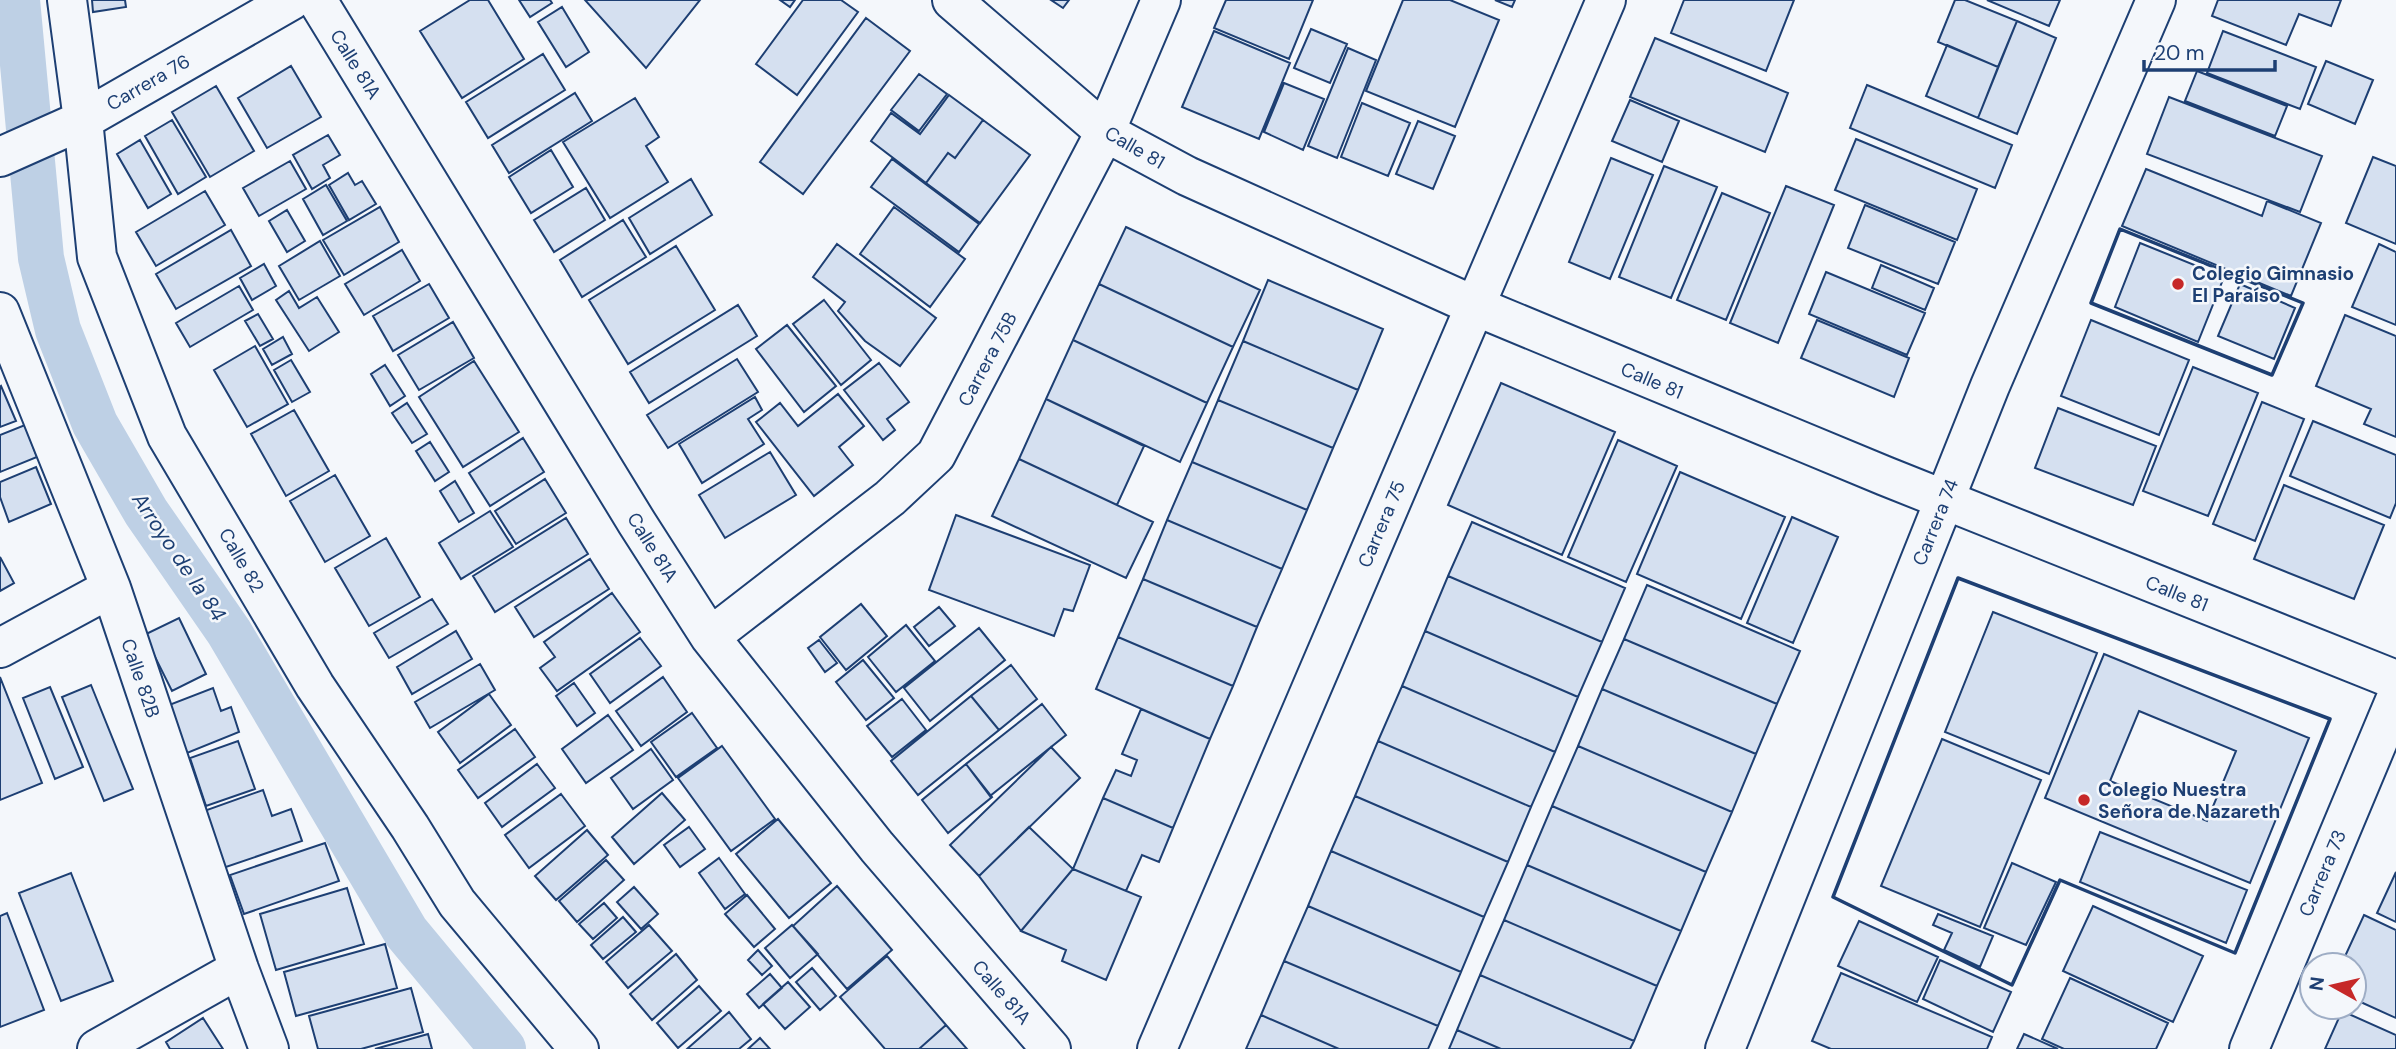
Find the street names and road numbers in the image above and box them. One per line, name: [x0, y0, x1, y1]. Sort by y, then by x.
street label: Calle 81A: [324, 25, 387, 104]
street label: Carrera 76: [102, 48, 195, 116]
street label: Calle 81: [1100, 120, 1169, 175]
street label: Carrera 75B: [952, 308, 1023, 411]
street label: Calle 81: [1617, 356, 1687, 405]
street label: Carrera 74: [1907, 475, 1964, 569]
street label: Carrera 75: [1352, 477, 1411, 571]
street label: Calle 81A: [621, 508, 684, 587]
street label: Calle 82: [213, 523, 270, 597]
street label: Calle 81: [2142, 570, 2212, 617]
street label: Calle 82B: [115, 635, 166, 721]
street label: Carrera 73: [2293, 826, 2352, 920]
street label: Calle 81A: [967, 955, 1037, 1030]

